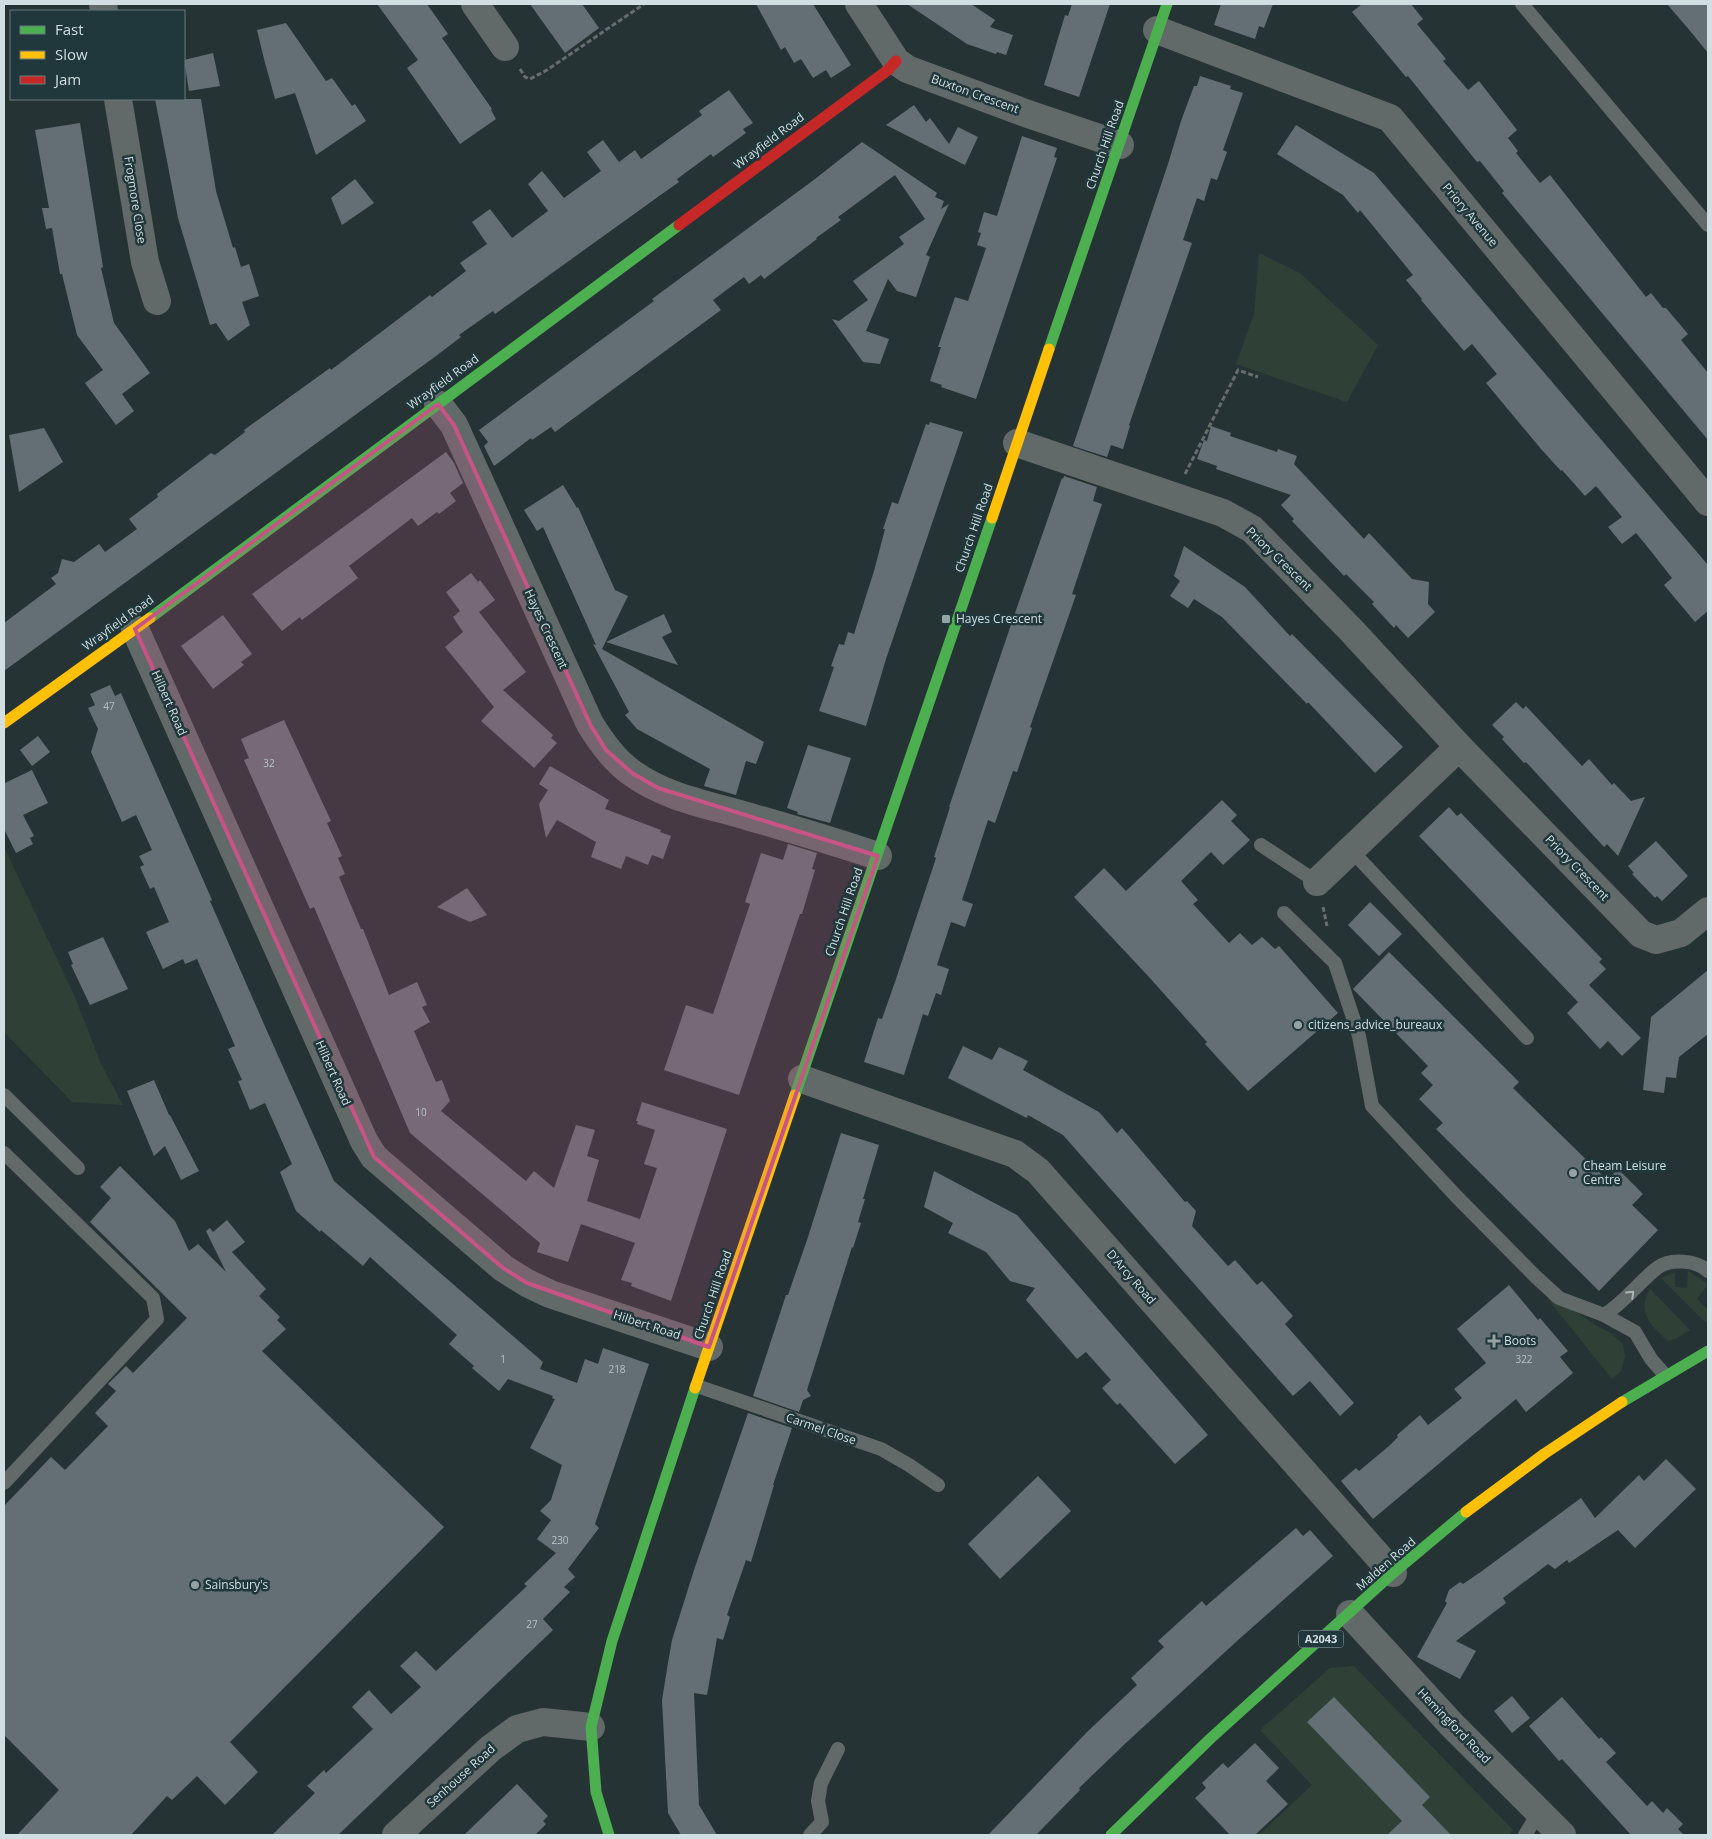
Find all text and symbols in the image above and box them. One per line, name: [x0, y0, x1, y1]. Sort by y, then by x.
legend: [10, 10, 185, 100]
text: Fast: [55, 19, 84, 39]
text: Slow: [55, 44, 88, 64]
text: Jam: [53, 69, 81, 89]
street label: Buxton Crescent: [929, 70, 1022, 117]
street label: Church Hill Road: [1081, 98, 1128, 192]
street label: Wrayfield Road: [730, 108, 808, 173]
street label: Frogmore Close: [120, 155, 151, 245]
street label: Priory Avenue: [1439, 179, 1502, 250]
street label: Wrayfield Road: [403, 350, 482, 413]
street label: Church Hill Road: [950, 481, 997, 575]
street label: Priory Crescent: [1243, 523, 1316, 594]
street label: Hayes Crescent: [521, 586, 572, 671]
street label: Wrayfield Road: [78, 591, 157, 654]
place label: Hayes Crescent: [956, 610, 1042, 627]
marker: Hayes Crescent: [940, 613, 952, 625]
street label: Hilbert Road: [147, 667, 191, 738]
house number: 47: [103, 699, 115, 713]
house number: 32: [263, 756, 275, 770]
street label: Priory Crescent: [1542, 831, 1613, 904]
street label: Church Hill Road: [820, 865, 867, 959]
place label: citizens_advice_bureaux: [1308, 1016, 1443, 1033]
marker: citizens_advice_bureaux: [1292, 1019, 1304, 1031]
street label: Hilbert Road: [311, 1037, 355, 1108]
house number: 10: [415, 1105, 427, 1119]
place label: Cheam Leisure Centre: [1583, 1157, 1667, 1188]
marker: Cheam Leisure Centre: [1567, 1167, 1579, 1179]
street label: D'Arcy Road: [1103, 1246, 1160, 1308]
street label: Church Hill Road: [689, 1248, 736, 1342]
one-way arrow: [1626, 1291, 1635, 1300]
street label: Hilbert Road: [611, 1306, 683, 1343]
place label: Boots: [1504, 1332, 1536, 1349]
marker: Boots: [1488, 1335, 1500, 1347]
house number: 1: [500, 1352, 506, 1366]
house number: 322: [1515, 1352, 1533, 1366]
house number: 218: [608, 1362, 626, 1376]
street label: Carmel Close: [784, 1409, 859, 1449]
house number: 230: [551, 1533, 569, 1547]
street label: Malden Road: [1352, 1533, 1419, 1594]
place label: Sainsbury's: [205, 1576, 269, 1593]
marker: Sainsbury's: [189, 1579, 201, 1591]
house number: 27: [526, 1617, 538, 1631]
road number: A2043: [1298, 1630, 1344, 1648]
street label: Hemingford Road: [1414, 1684, 1495, 1767]
street label: Senhouse Road: [423, 1740, 499, 1811]

